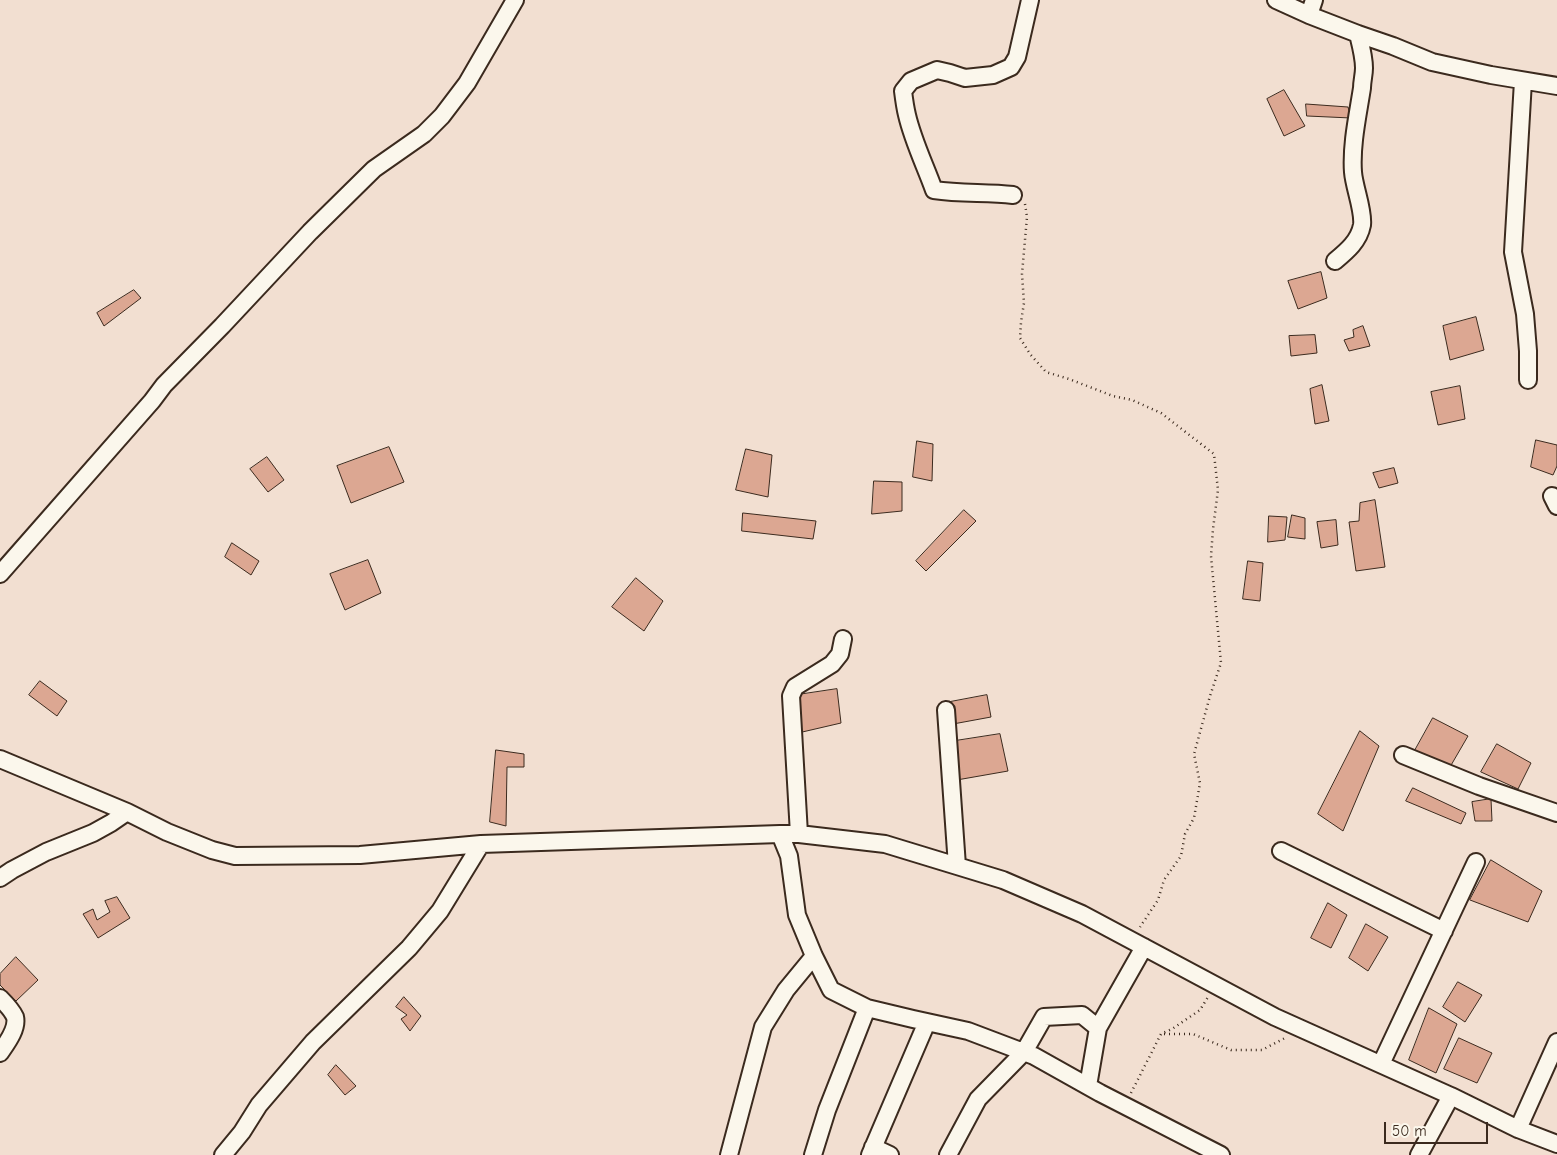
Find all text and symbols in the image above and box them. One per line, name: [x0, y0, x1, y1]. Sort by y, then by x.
scale bar: [1387, 1112, 1491, 1144]
text: 50 m: [1392, 1122, 1427, 1140]

